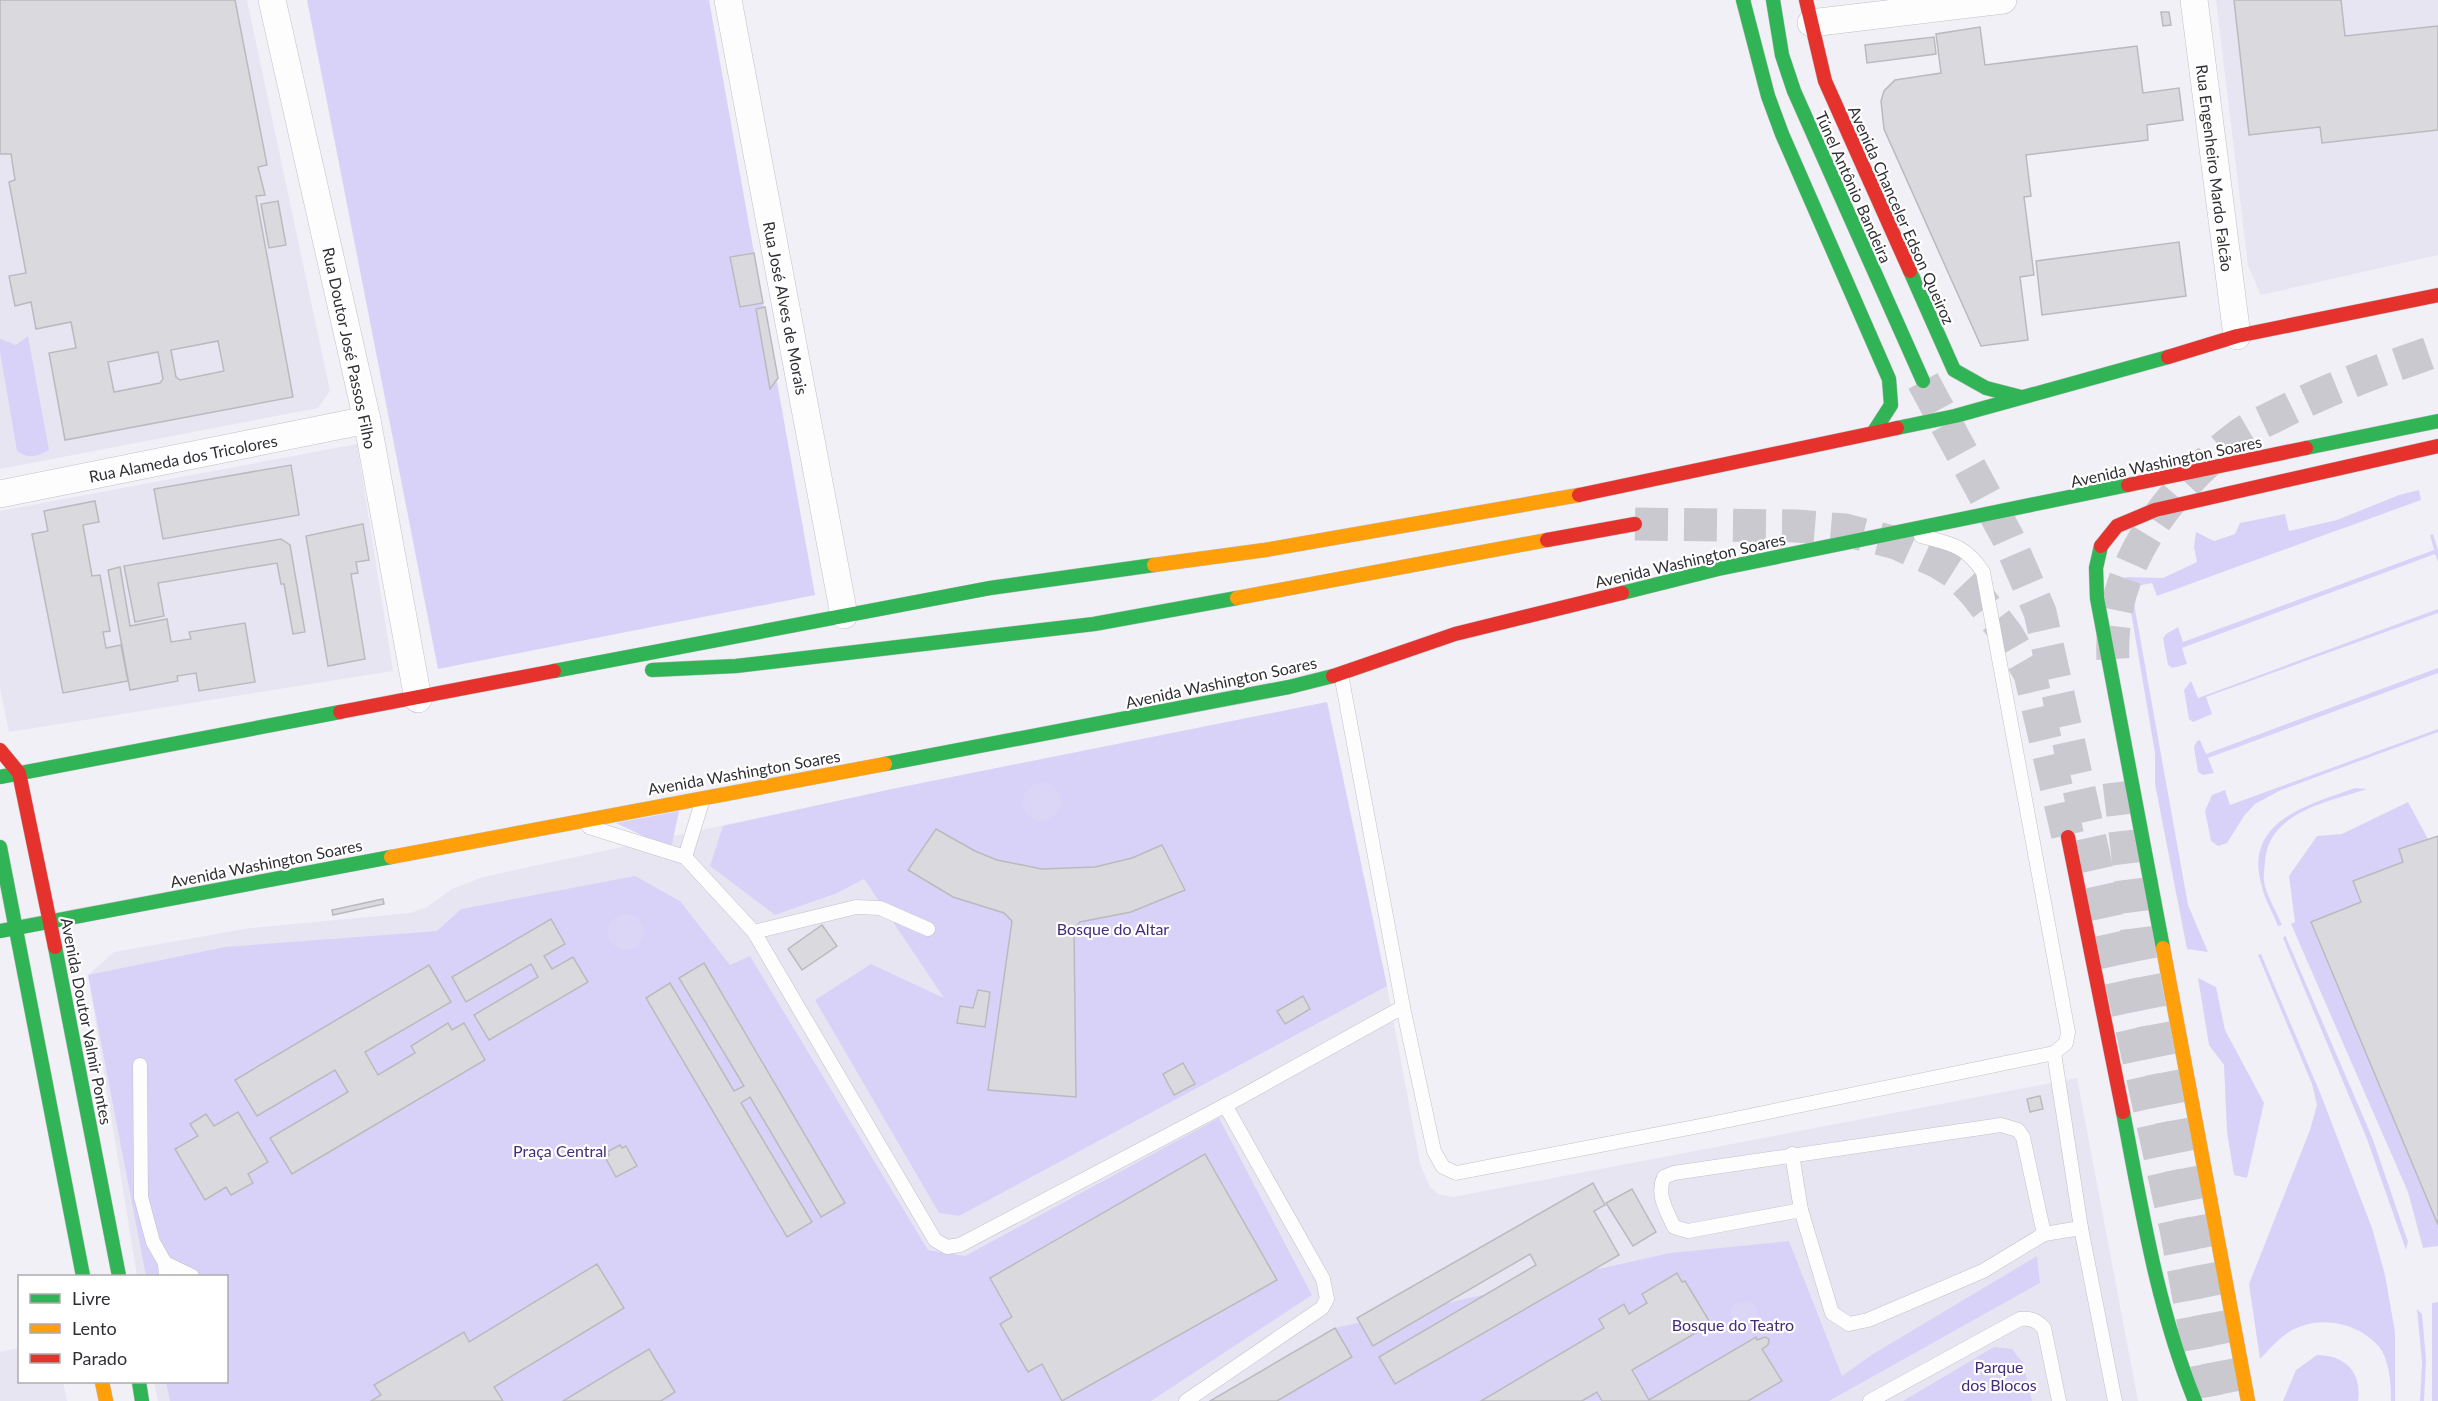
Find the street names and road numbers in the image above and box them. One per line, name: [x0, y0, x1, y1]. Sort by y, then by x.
street label: Rua Engenheiro Mardo Falcão: [2193, 63, 2237, 273]
street label: Avenida Chanceler Edson Queiroz: [1845, 103, 1959, 327]
street label: Túnel Antônio Bandeira: [1812, 108, 1896, 266]
street label: Rua José Alves de Morais: [760, 220, 812, 396]
street label: Rua Doutor José Passos Filho: [319, 246, 381, 450]
street label: Rua Alameda dos Tricolores: [87, 430, 279, 486]
street label: Avenida Washington Soares: [2069, 431, 2263, 491]
street label: Avenida Washington Soares: [1593, 529, 1787, 591]
street label: Avenida Washington Soares: [1124, 652, 1318, 712]
street label: Avenida Washington Soares: [646, 746, 842, 798]
street label: Avenida Washington Soares: [168, 835, 364, 891]
street label: Avenida Doutor Valmir Pontes: [58, 916, 116, 1126]

